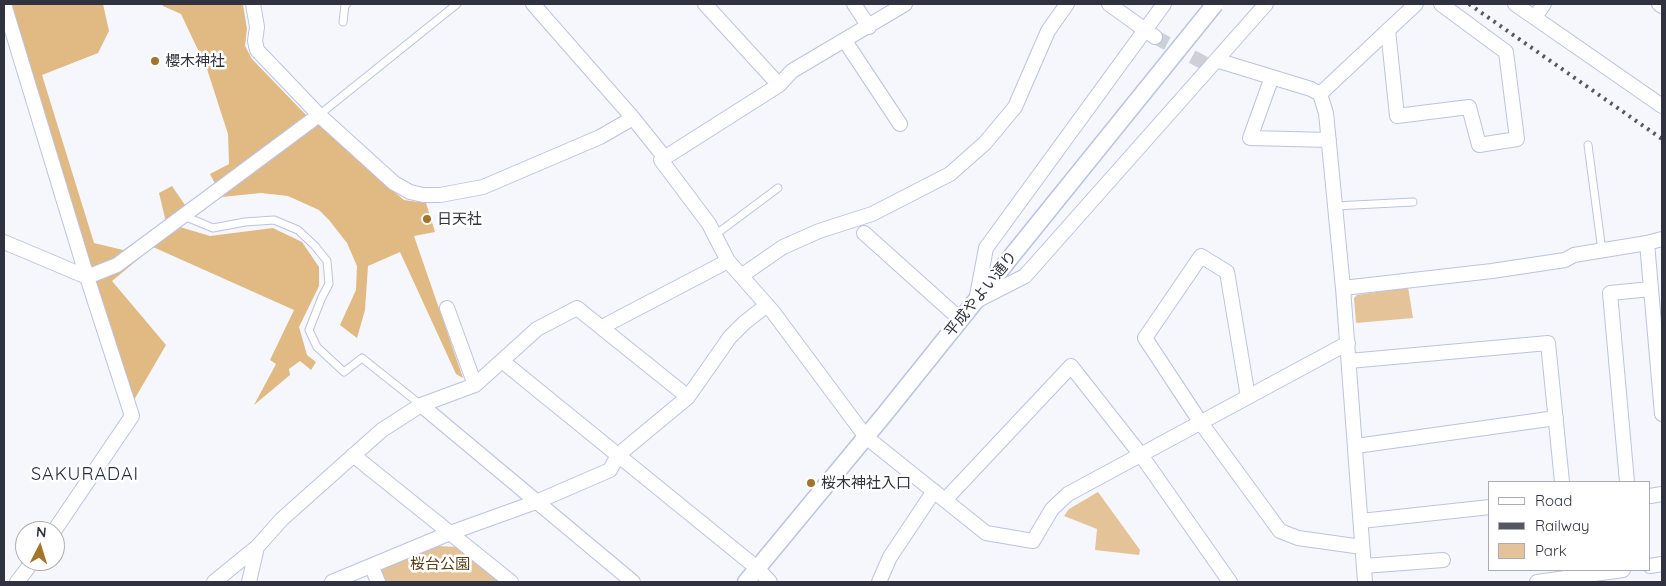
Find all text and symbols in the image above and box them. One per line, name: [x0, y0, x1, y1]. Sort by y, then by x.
place label: 櫻木神社: [165, 52, 225, 70]
marker: 櫻木神社: [149, 55, 161, 67]
place label: 日天社: [437, 210, 482, 228]
marker: 日天社: [421, 213, 433, 225]
street label: 平成やよい通り: [941, 248, 1021, 340]
district label: SAKURADAI: [30, 464, 140, 486]
place label: 桜木神社入口: [821, 474, 911, 492]
marker: 桜木神社入口: [805, 477, 817, 489]
legend: [1488, 481, 1651, 571]
text: Road: [1535, 491, 1572, 510]
text: Railway: [1535, 516, 1590, 535]
north arrow: [15, 521, 65, 571]
text: N: [35, 523, 47, 541]
text: Park: [1535, 541, 1567, 560]
park label: 桜台公園: [410, 555, 470, 573]

